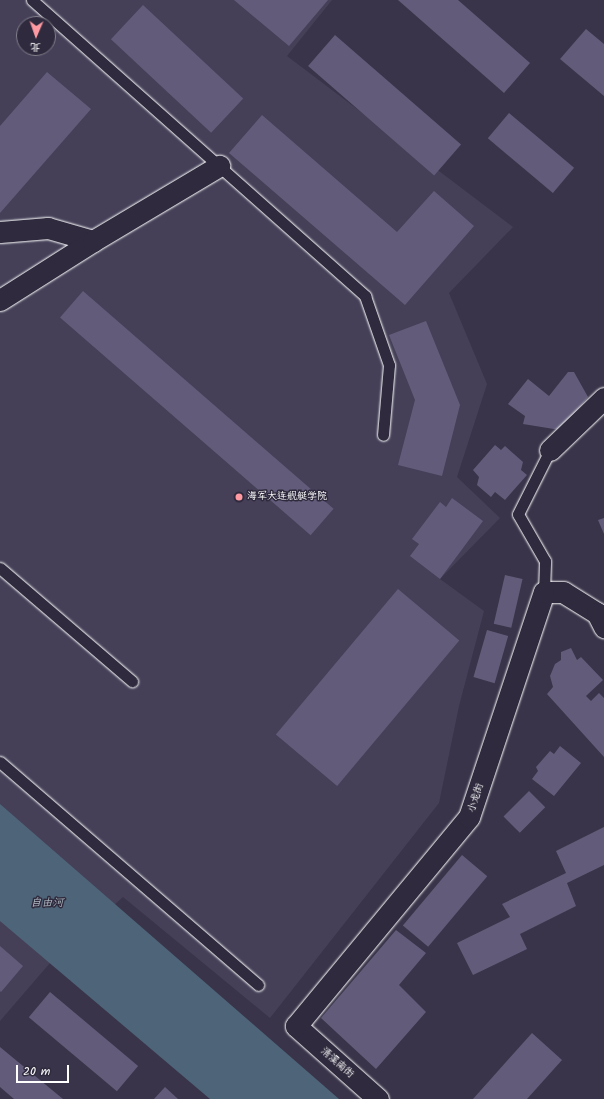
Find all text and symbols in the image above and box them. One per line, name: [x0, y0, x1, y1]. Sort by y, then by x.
north arrow: [16, 16, 56, 56]
text: 北: [30, 38, 41, 56]
place label: 海军大连舰艇学院: [247, 491, 327, 503]
marker: 海军大连舰艇学院: [234, 492, 244, 502]
street label: 小龙街: [466, 782, 486, 814]
water label: 自由河: [31, 896, 63, 910]
street label: 清溪南街: [318, 1045, 356, 1081]
scale bar: [18, 1057, 71, 1083]
text: 20 m: [23, 1062, 50, 1081]

